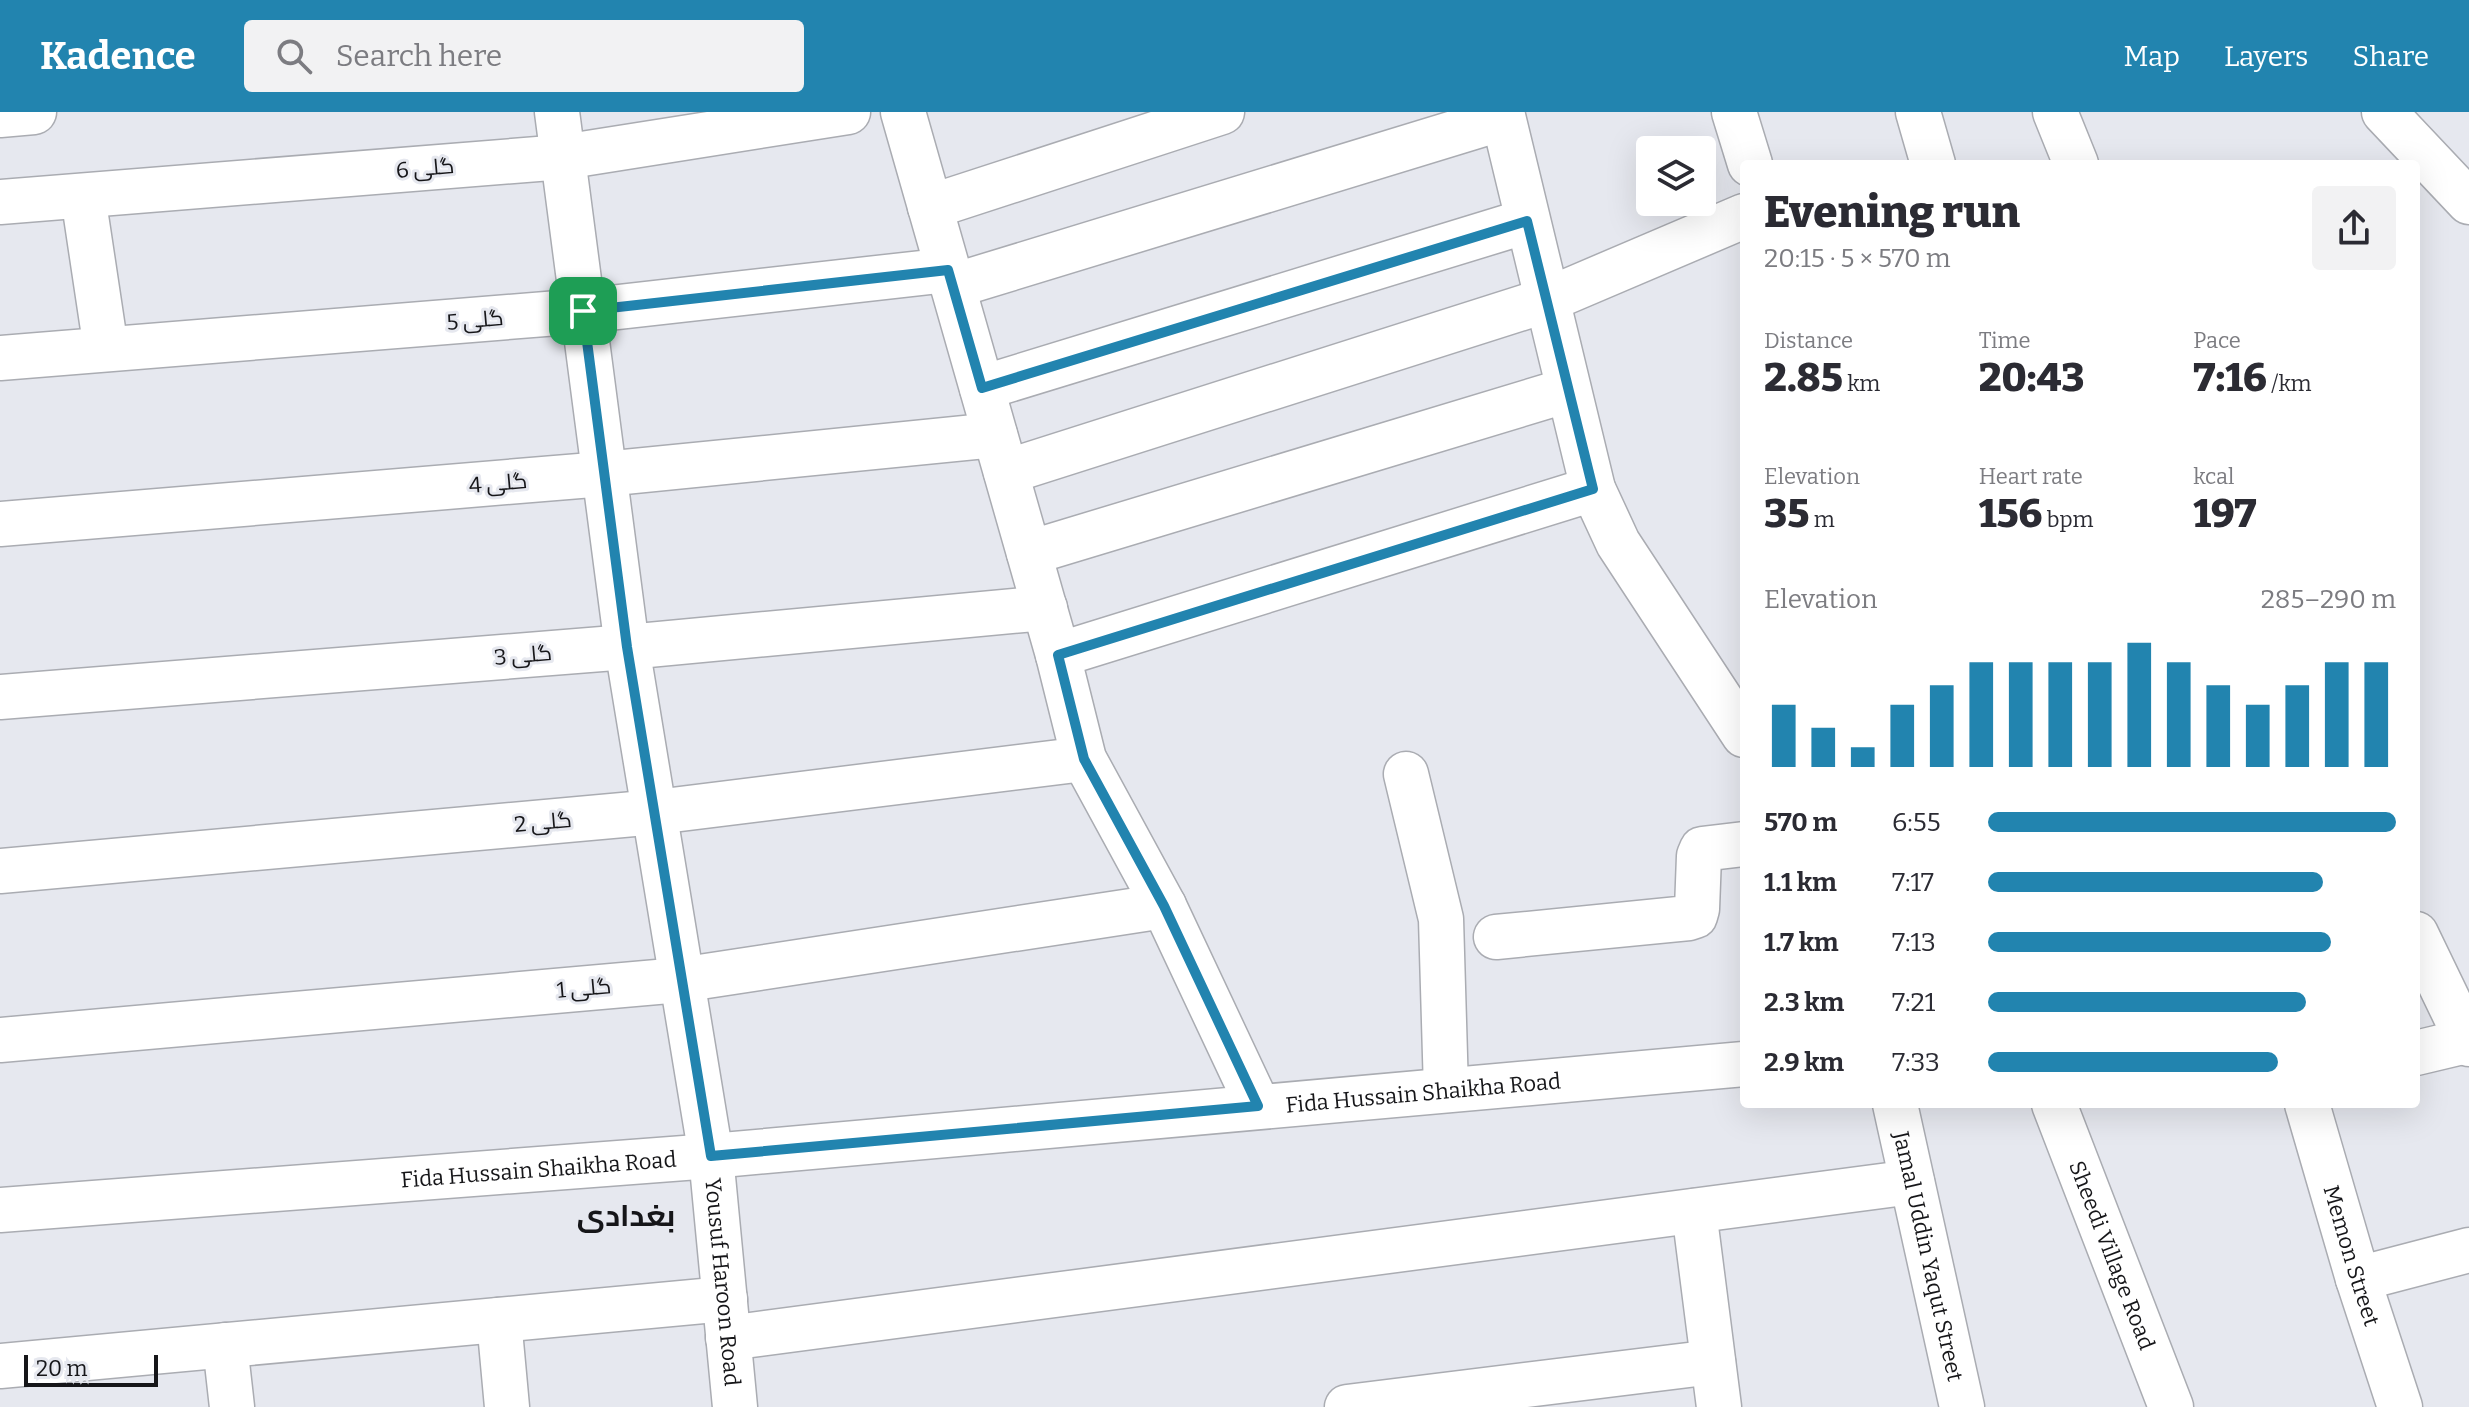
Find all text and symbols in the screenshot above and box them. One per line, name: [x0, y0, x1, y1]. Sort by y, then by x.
search box: [244, 20, 804, 92]
text: Kadence: [40, 33, 196, 79]
icon: search: [272, 34, 316, 78]
text: Search here: [336, 38, 502, 74]
text: Map: [2123, 40, 2180, 73]
text: Layers: [2224, 40, 2308, 73]
text: Share: [2352, 40, 2429, 73]
map controls: [1636, 136, 1716, 216]
button: layers: [1636, 136, 1716, 216]
street label: گلی 6: [395, 152, 455, 184]
text: Evening run: [1764, 186, 2020, 239]
button: share: [2312, 186, 2396, 270]
text: 20:15 · 5 × 570 m: [1764, 243, 1951, 274]
pin: [549, 277, 617, 345]
icon: arrive: [561, 289, 605, 333]
street label: گلی 5: [445, 304, 505, 336]
text: Distance: [1764, 327, 1853, 354]
text: Time: [1979, 327, 2031, 354]
text: Pace: [2193, 327, 2241, 354]
text: 2.85: [1764, 354, 1843, 402]
text: 20:43: [1979, 354, 2085, 402]
text: 7:16: [2193, 354, 2267, 402]
text: km: [1843, 370, 1880, 397]
text: /km: [2267, 370, 2312, 397]
text: Elevation: [1764, 463, 1860, 490]
text: Heart rate: [1979, 463, 2083, 490]
text: kcal: [2193, 463, 2234, 490]
street label: گلی 4: [468, 467, 528, 499]
text: 35: [1764, 490, 1809, 538]
text: 156: [1979, 490, 2042, 538]
text: 197: [2193, 490, 2256, 538]
text: m: [1809, 506, 1835, 533]
text: bpm: [2042, 506, 2094, 533]
text: Elevation: [1764, 584, 1877, 615]
text: 285–290 m: [2261, 584, 2396, 615]
street label: گلی 3: [493, 639, 553, 671]
street label: گلی 2: [513, 806, 573, 838]
text: 570 m: [1764, 807, 1837, 838]
text: 6:55: [1892, 807, 1941, 838]
text: 1.1 km: [1764, 867, 1837, 898]
text: 7:17: [1892, 867, 1934, 898]
text: 1.7 km: [1764, 927, 1839, 958]
text: 7:13: [1892, 927, 1936, 958]
street label: گلی 1: [556, 972, 612, 1004]
text: 2.3 km: [1764, 987, 1844, 1018]
text: 7:21: [1892, 987, 1935, 1018]
text: 2.9 km: [1764, 1047, 1844, 1078]
text: 7:33: [1892, 1047, 1940, 1078]
street label: Fida Hussain Shaikha Road: [1284, 1067, 1562, 1118]
street label: Jamal Uddin Yaqut Street: [1888, 1128, 1969, 1384]
street label: Fida Hussain Shaikha Road: [400, 1145, 677, 1193]
street label: Sheedi Village Road: [2064, 1157, 2161, 1354]
street label: Yousuf Haroon Road: [700, 1177, 746, 1387]
street label: Memon Street: [2318, 1182, 2386, 1329]
district label: بغدادی: [577, 1198, 675, 1234]
scale bar: [24, 1351, 158, 1387]
text: 20 m: [36, 1355, 87, 1382]

